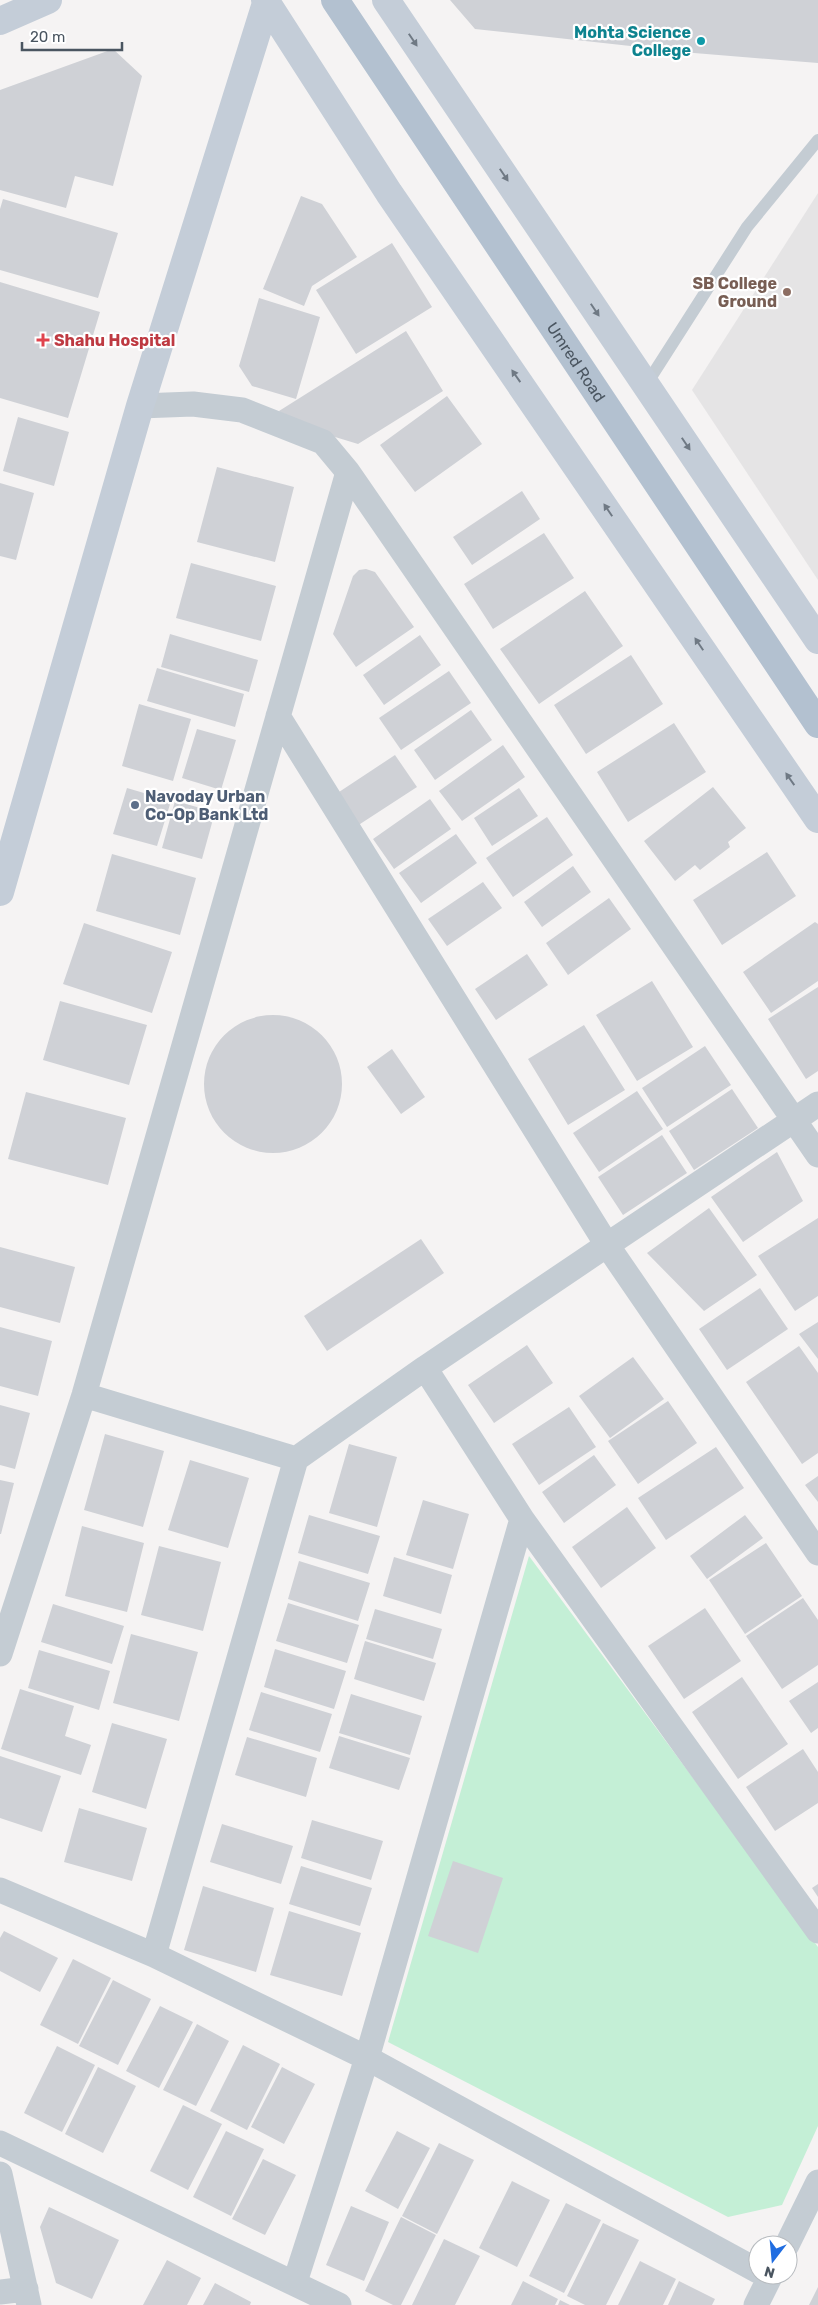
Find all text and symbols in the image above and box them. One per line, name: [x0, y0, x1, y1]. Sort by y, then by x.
scale bar: [22, 20, 122, 52]
place label: Mohta Science College: [574, 23, 691, 60]
text: 20 m: [30, 28, 65, 46]
one-way arrow: [408, 34, 418, 47]
marker: Mohta Science College: [695, 35, 707, 47]
one-way arrow: [499, 168, 509, 182]
place label: SB College Ground: [692, 274, 777, 311]
marker: SB College Ground: [781, 286, 793, 298]
one-way arrow: [590, 303, 600, 316]
street label: Umred Road: [543, 318, 610, 405]
place label: Shahu Hospital: [54, 331, 175, 350]
marker: Shahu Hospital: [36, 333, 50, 347]
one-way arrow: [511, 369, 520, 383]
one-way arrow: [681, 438, 691, 451]
one-way arrow: [603, 503, 613, 516]
one-way arrow: [694, 637, 704, 651]
one-way arrow: [785, 772, 795, 785]
place label: Navoday Urban Co-Op Bank Ltd: [145, 787, 268, 824]
marker: Navoday Urban Co-Op Bank Ltd: [129, 799, 141, 811]
north arrow: [748, 2235, 798, 2285]
text: N: [762, 2262, 777, 2282]

